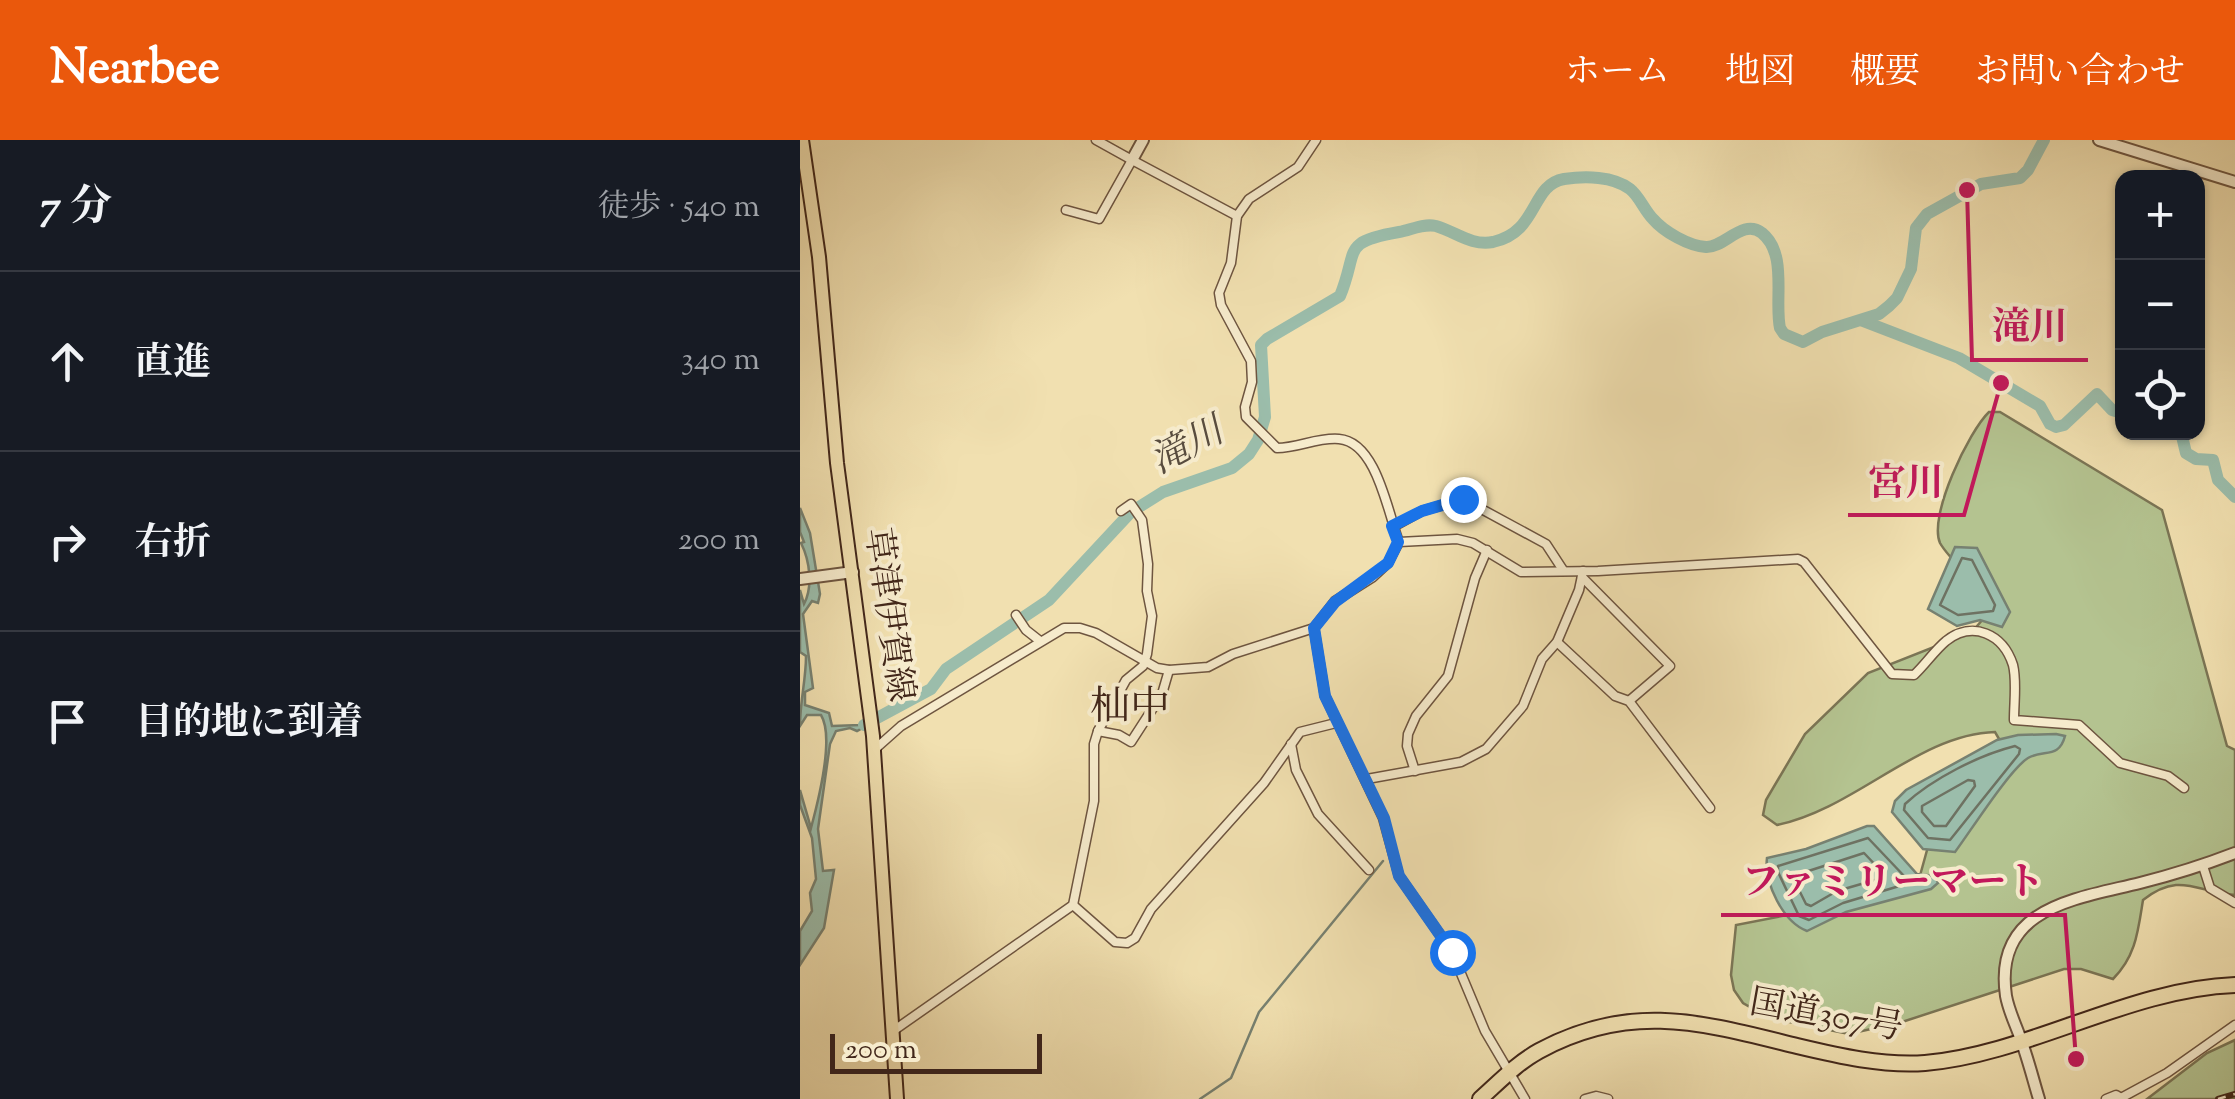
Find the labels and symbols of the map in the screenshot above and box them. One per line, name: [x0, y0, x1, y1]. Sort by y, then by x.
callout: 滝川: [1972, 292, 2088, 360]
text: 滝川: [1992, 303, 2068, 357]
water label: 滝川: [1142, 404, 1238, 490]
callout: 宮川: [1848, 447, 1964, 515]
text: 宮川: [1868, 459, 1944, 513]
route end: [1441, 477, 1487, 523]
street label: 草津伊賀線: [850, 525, 924, 705]
district label: 杣中: [1090, 681, 1170, 738]
callout: ファミリーマート: [1721, 847, 2065, 915]
text: ファミリーマート: [1741, 858, 2045, 912]
route start: [1430, 930, 1476, 976]
street label: 国道307号: [1745, 978, 1907, 1056]
scale bar: [830, 1029, 1042, 1074]

